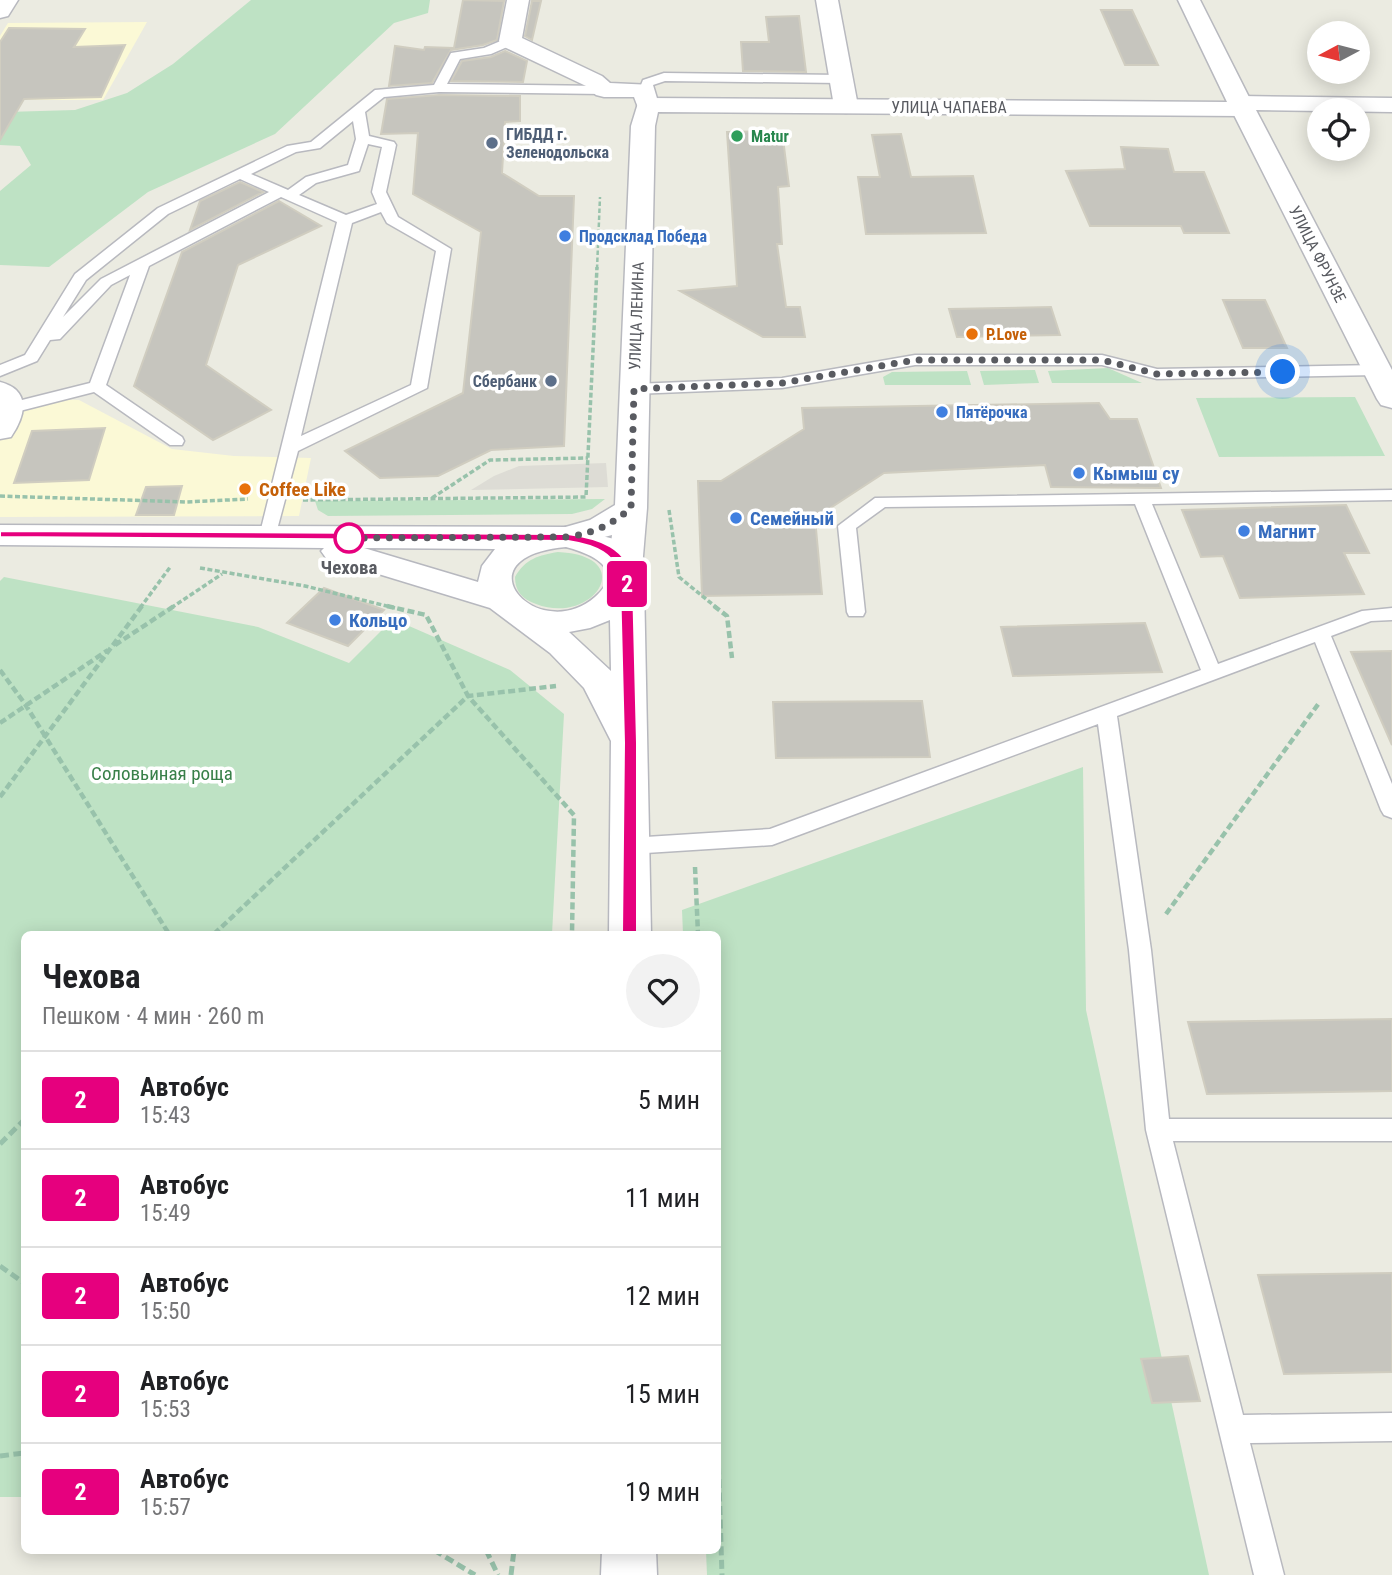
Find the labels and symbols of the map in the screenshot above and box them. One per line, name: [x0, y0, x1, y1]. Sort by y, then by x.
north arrow: [1307, 21, 1370, 84]
street label: УЛИЦА ЧАПАЕВА: [891, 98, 1007, 117]
place label: ГИБДД г. Зеленодольска: [506, 125, 610, 162]
place label: Matur: [751, 127, 789, 146]
marker: Matur: [729, 128, 745, 144]
marker: ГИБДД г. Зеленодольска: [484, 135, 500, 151]
street label: УЛИЦА ФРУНЗЕ: [1285, 203, 1350, 306]
place label: Продсклад Победа: [579, 227, 707, 246]
marker: Продсклад Победа: [557, 228, 573, 244]
street label: УЛИЦА ЛЕНИНА: [625, 262, 648, 370]
place label: P.Love: [986, 325, 1027, 344]
marker: P.Love: [964, 326, 980, 342]
your location: [1265, 354, 1300, 389]
place label: Сбербанк: [473, 372, 537, 391]
marker: Сбербанк: [543, 373, 559, 389]
place label: Пятёрочка: [956, 403, 1028, 422]
marker: Пятёрочка: [934, 404, 950, 420]
place label: Кымыш су: [1093, 462, 1180, 485]
marker: Кымыш су: [1071, 465, 1087, 481]
place label: Coffee Like: [259, 478, 346, 501]
marker: Coffee Like: [237, 481, 253, 497]
place label: Семейный: [750, 507, 834, 530]
marker: Семейный: [728, 510, 744, 526]
place label: Магнит: [1258, 520, 1316, 543]
marker: Чехова: [334, 523, 364, 553]
marker: Магнит: [1236, 523, 1252, 539]
place label: Чехова: [321, 556, 377, 579]
line badge: 2: [604, 561, 650, 607]
place label: Кольцо: [349, 609, 407, 632]
marker: Кольцо: [327, 612, 343, 628]
park label: Соловьиная роща: [91, 762, 233, 785]

